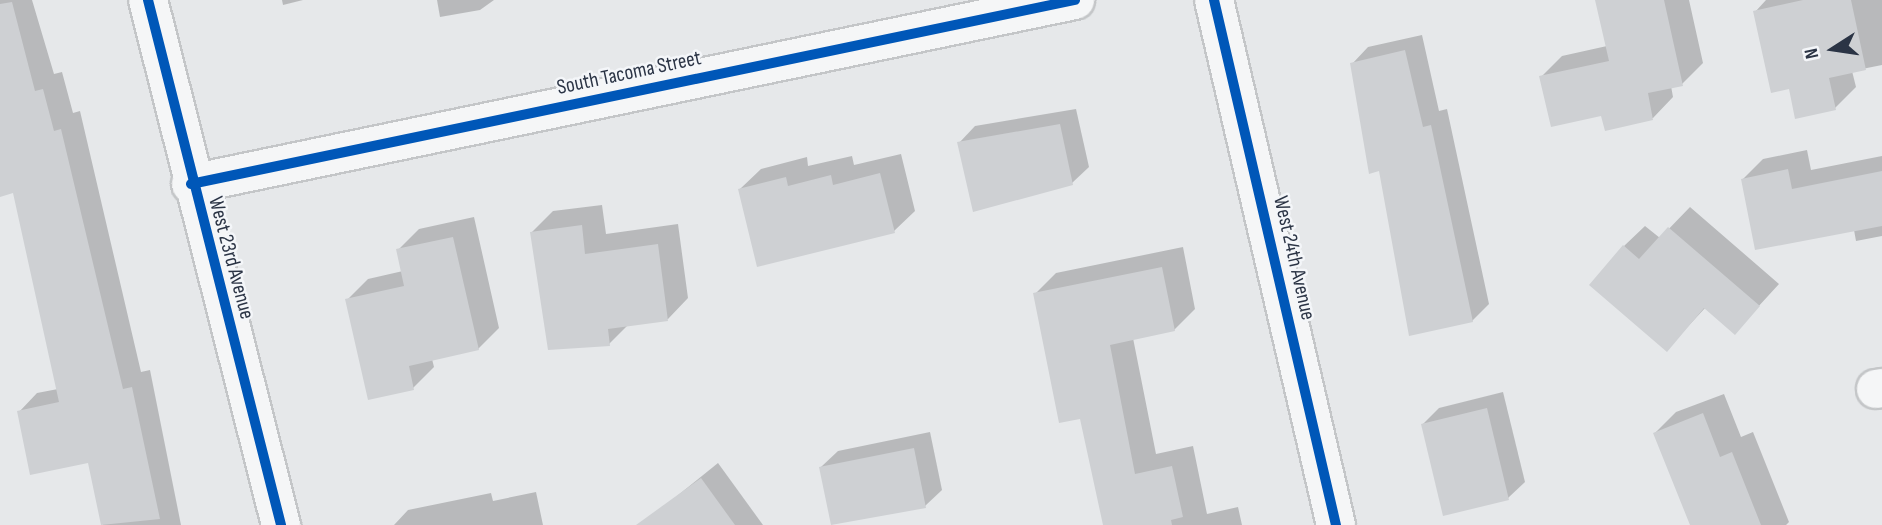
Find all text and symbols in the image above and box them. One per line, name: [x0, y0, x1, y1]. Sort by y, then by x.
north arrow: [1798, 14, 1868, 84]
street label: South Tacoma Street: [555, 45, 703, 101]
text: N: [1800, 46, 1824, 61]
street label: West 23rd Avenue: [203, 194, 259, 322]
street label: West 24th Avenue: [1268, 194, 1320, 322]

